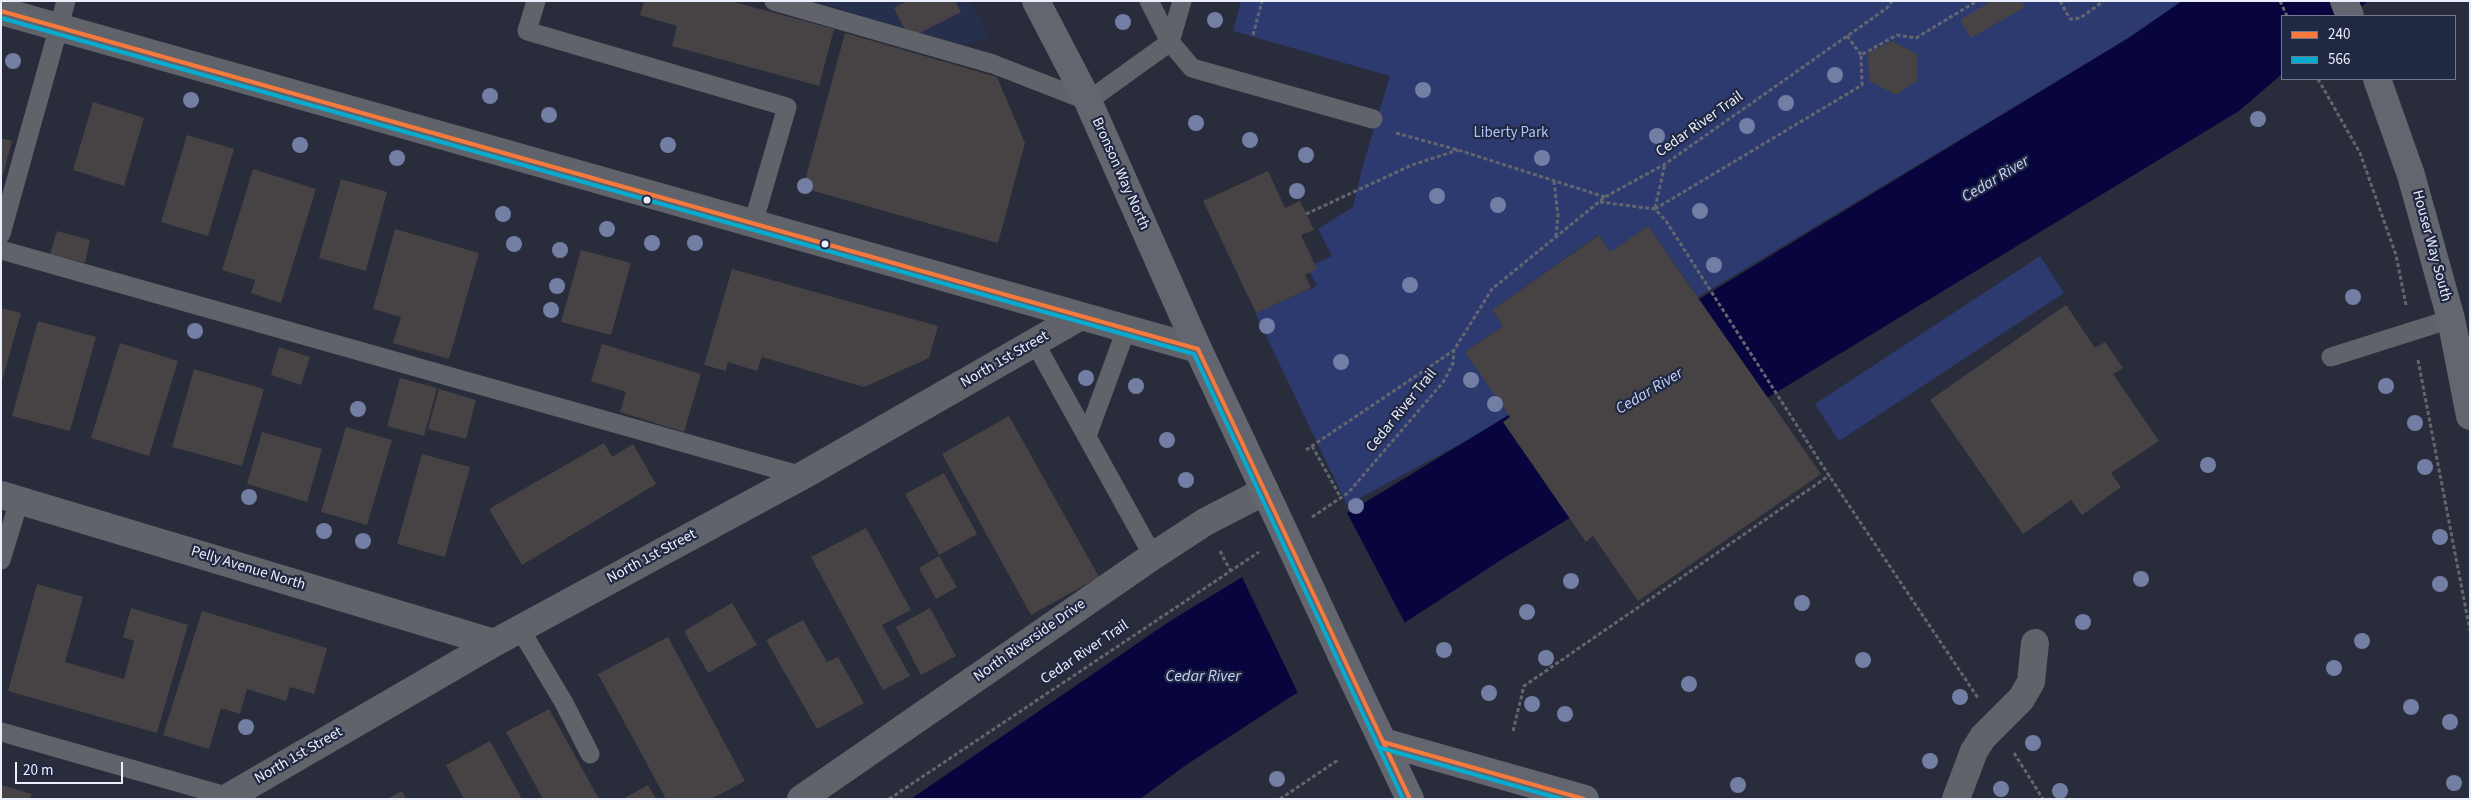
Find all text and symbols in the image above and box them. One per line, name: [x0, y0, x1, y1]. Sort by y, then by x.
legend: [2281, 15, 2456, 80]
text: 240: [2328, 24, 2350, 45]
text: 566: [2328, 49, 2350, 70]
street label: Cedar River Trail: [1653, 88, 1747, 162]
street label: Bronson Way North: [1087, 115, 1153, 233]
park label: Liberty Park: [1473, 125, 1549, 143]
water label: Cedar River: [1959, 152, 2033, 208]
street label: Houser Way South: [2407, 188, 2455, 304]
unlabelled marker: [642, 195, 652, 205]
unlabelled marker: [820, 239, 830, 249]
street label: North 1st Street: [958, 328, 1052, 392]
water label: Cedar River: [1613, 364, 1687, 420]
street label: Cedar River Trail: [1363, 366, 1441, 456]
street label: North 1st Street: [604, 526, 700, 588]
street label: Pelly Avenue North: [189, 543, 307, 595]
street label: North Riverside Drive: [971, 596, 1089, 686]
street label: Cedar River Trail: [1038, 617, 1132, 689]
water label: Cedar River: [1165, 667, 1241, 687]
street label: North 1st Street: [252, 724, 346, 788]
scale bar: [18, 752, 125, 784]
text: 20 m: [23, 760, 53, 781]

